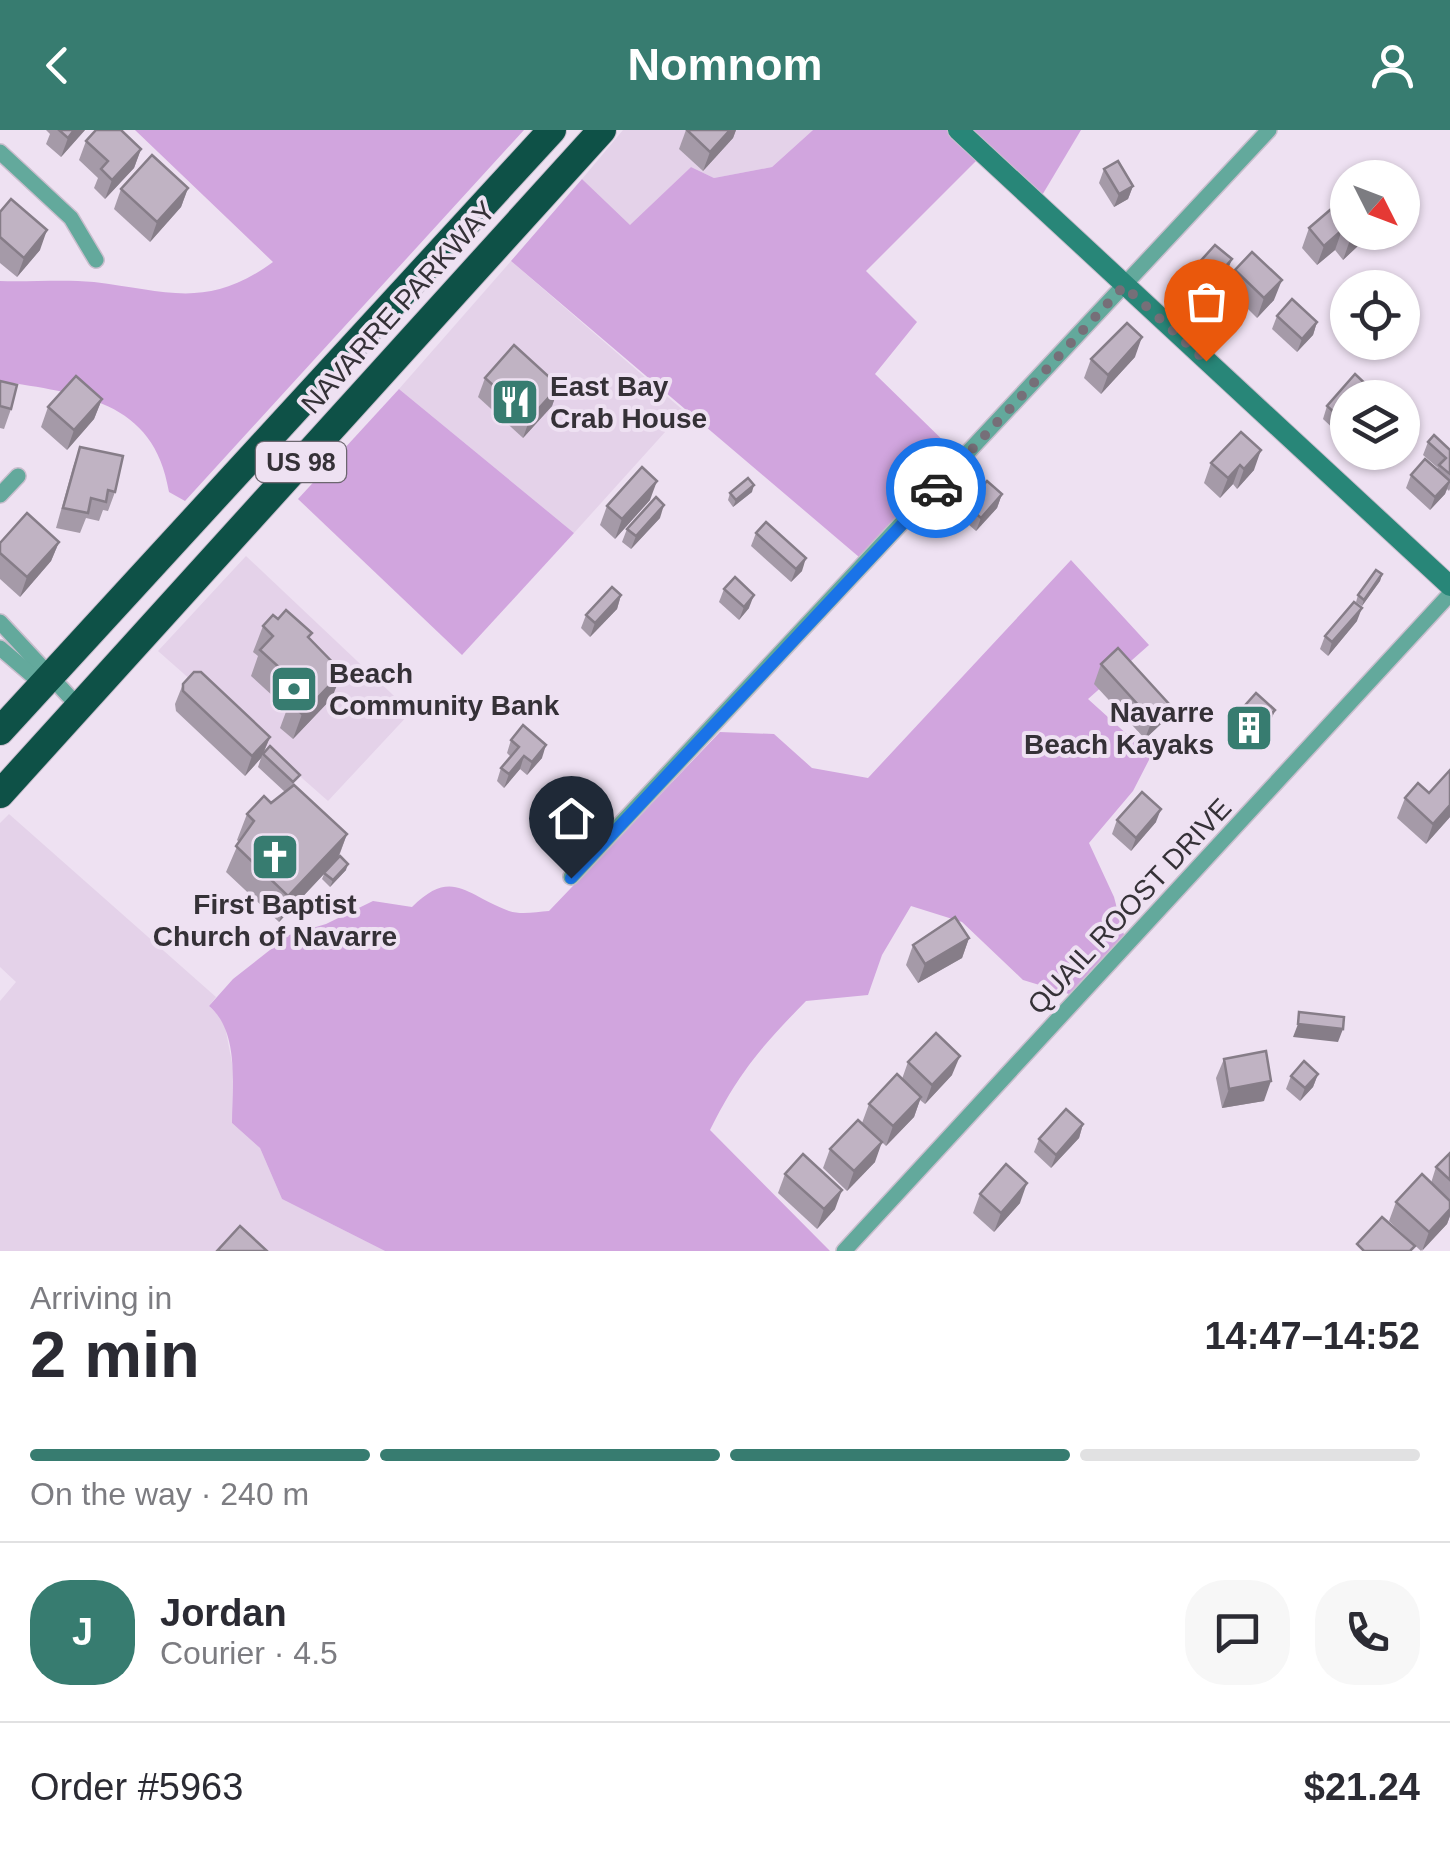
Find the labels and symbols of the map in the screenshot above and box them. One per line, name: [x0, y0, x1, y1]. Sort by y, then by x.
north arrow: [1330, 160, 1420, 250]
street label: NAVARRE PARKWAY: [295, 195, 502, 419]
pin: [1164, 259, 1249, 362]
place label: East Bay Crab House: [550, 371, 707, 434]
restaurant icon: East Bay Crab House: [489, 376, 541, 428]
courier: [886, 438, 986, 538]
road number: US 98: [256, 442, 346, 482]
place label: Beach Community Bank: [329, 658, 560, 721]
bank icon: Beach Community Bank: [268, 663, 320, 715]
place label: Navarre Beach Kayaks: [1024, 697, 1214, 760]
building icon: Navarre Beach Kayaks: [1223, 702, 1275, 754]
pin: [529, 776, 614, 879]
street label: QUAIL ROOST DRIVE: [1021, 792, 1237, 1020]
church icon: First Baptist Church of Navarre: [249, 831, 301, 883]
place label: First Baptist Church of Navarre: [153, 889, 397, 952]

